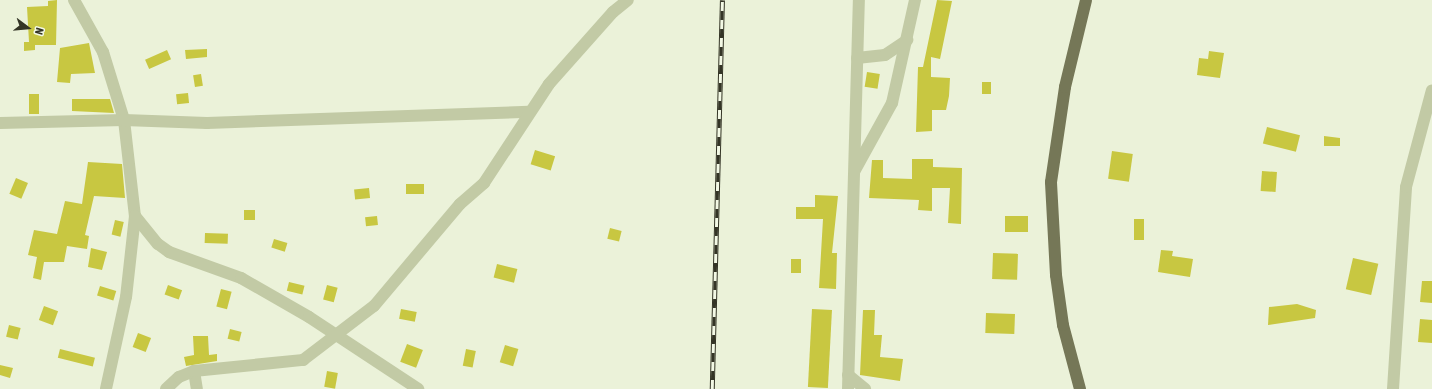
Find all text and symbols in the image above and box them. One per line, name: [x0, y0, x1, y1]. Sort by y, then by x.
north arrow: [8, 8, 48, 48]
text: N: [33, 27, 46, 36]

